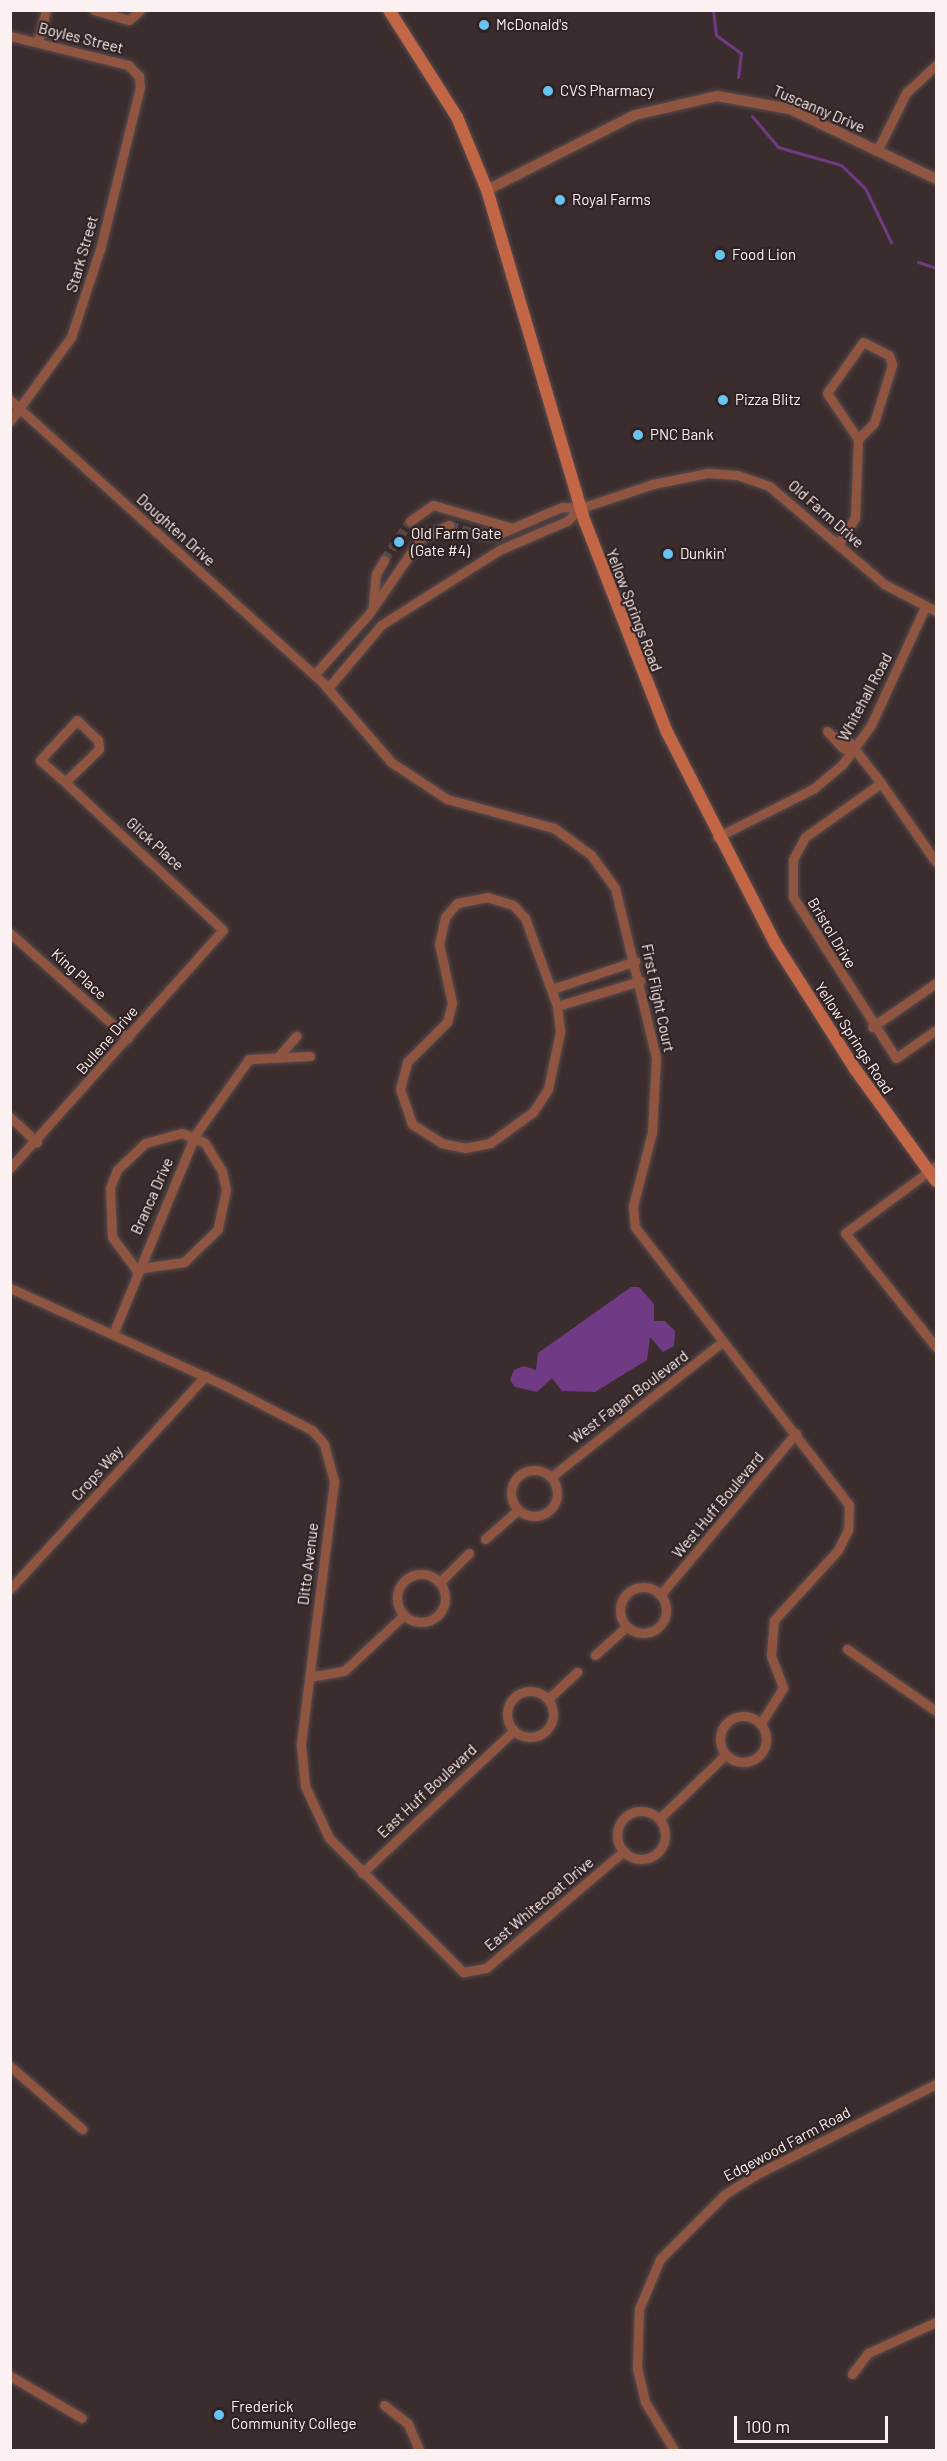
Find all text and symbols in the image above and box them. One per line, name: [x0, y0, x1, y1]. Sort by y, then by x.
place label: McDonald's: [496, 16, 568, 34]
marker: McDonald's: [477, 18, 491, 32]
street label: Boyles Street: [37, 19, 125, 57]
place label: CVS Pharmacy: [560, 82, 654, 100]
street label: Tuscanny Drive: [770, 82, 868, 136]
marker: CVS Pharmacy: [541, 84, 555, 98]
place label: Royal Farms: [572, 191, 651, 209]
marker: Royal Farms: [553, 193, 567, 207]
street label: Stark Street: [62, 214, 102, 294]
place label: Food Lion: [732, 246, 796, 264]
marker: Food Lion: [713, 248, 727, 262]
place label: Pizza Blitz: [735, 391, 801, 409]
marker: Pizza Blitz: [716, 393, 730, 407]
place label: PNC Bank: [650, 426, 714, 444]
marker: PNC Bank: [631, 428, 645, 442]
street label: Old Farm Drive: [785, 476, 867, 552]
street label: Doughten Drive: [133, 490, 219, 570]
place label: Old Farm Gate (Gate #4): [411, 524, 501, 559]
marker: Old Farm Gate (Gate #4): [392, 535, 406, 549]
place label: Dunkin': [680, 545, 726, 563]
street label: Yellow Springs Road: [602, 546, 666, 674]
marker: Dunkin': [661, 547, 675, 561]
street label: Whitehall Road: [834, 650, 896, 744]
street label: Glick Place: [123, 814, 187, 874]
street label: Bristol Drive: [804, 894, 860, 972]
street label: First Flight Court: [638, 942, 678, 1054]
street label: King Place: [48, 945, 110, 1003]
street label: Yellow Springs Road: [811, 979, 897, 1097]
street label: Bullene Drive: [72, 1002, 142, 1078]
street label: Branca Drive: [127, 1155, 177, 1237]
street label: West Fagan Boulevard: [566, 1347, 692, 1447]
street label: Crops Way: [68, 1442, 126, 1504]
street label: West Huff Boulevard: [669, 1448, 767, 1562]
street label: Ditto Avenue: [294, 1522, 322, 1606]
street label: East Huff Boulevard: [374, 1740, 480, 1842]
street label: East Whitecoat Drive: [481, 1853, 597, 1955]
street label: Edgewood Farm Road: [721, 2103, 853, 2185]
place label: Frederick Community College: [231, 2397, 357, 2432]
scale bar: [737, 2404, 892, 2442]
marker: Frederick Community College: [212, 2408, 226, 2422]
text: 100 m: [745, 2415, 790, 2437]

